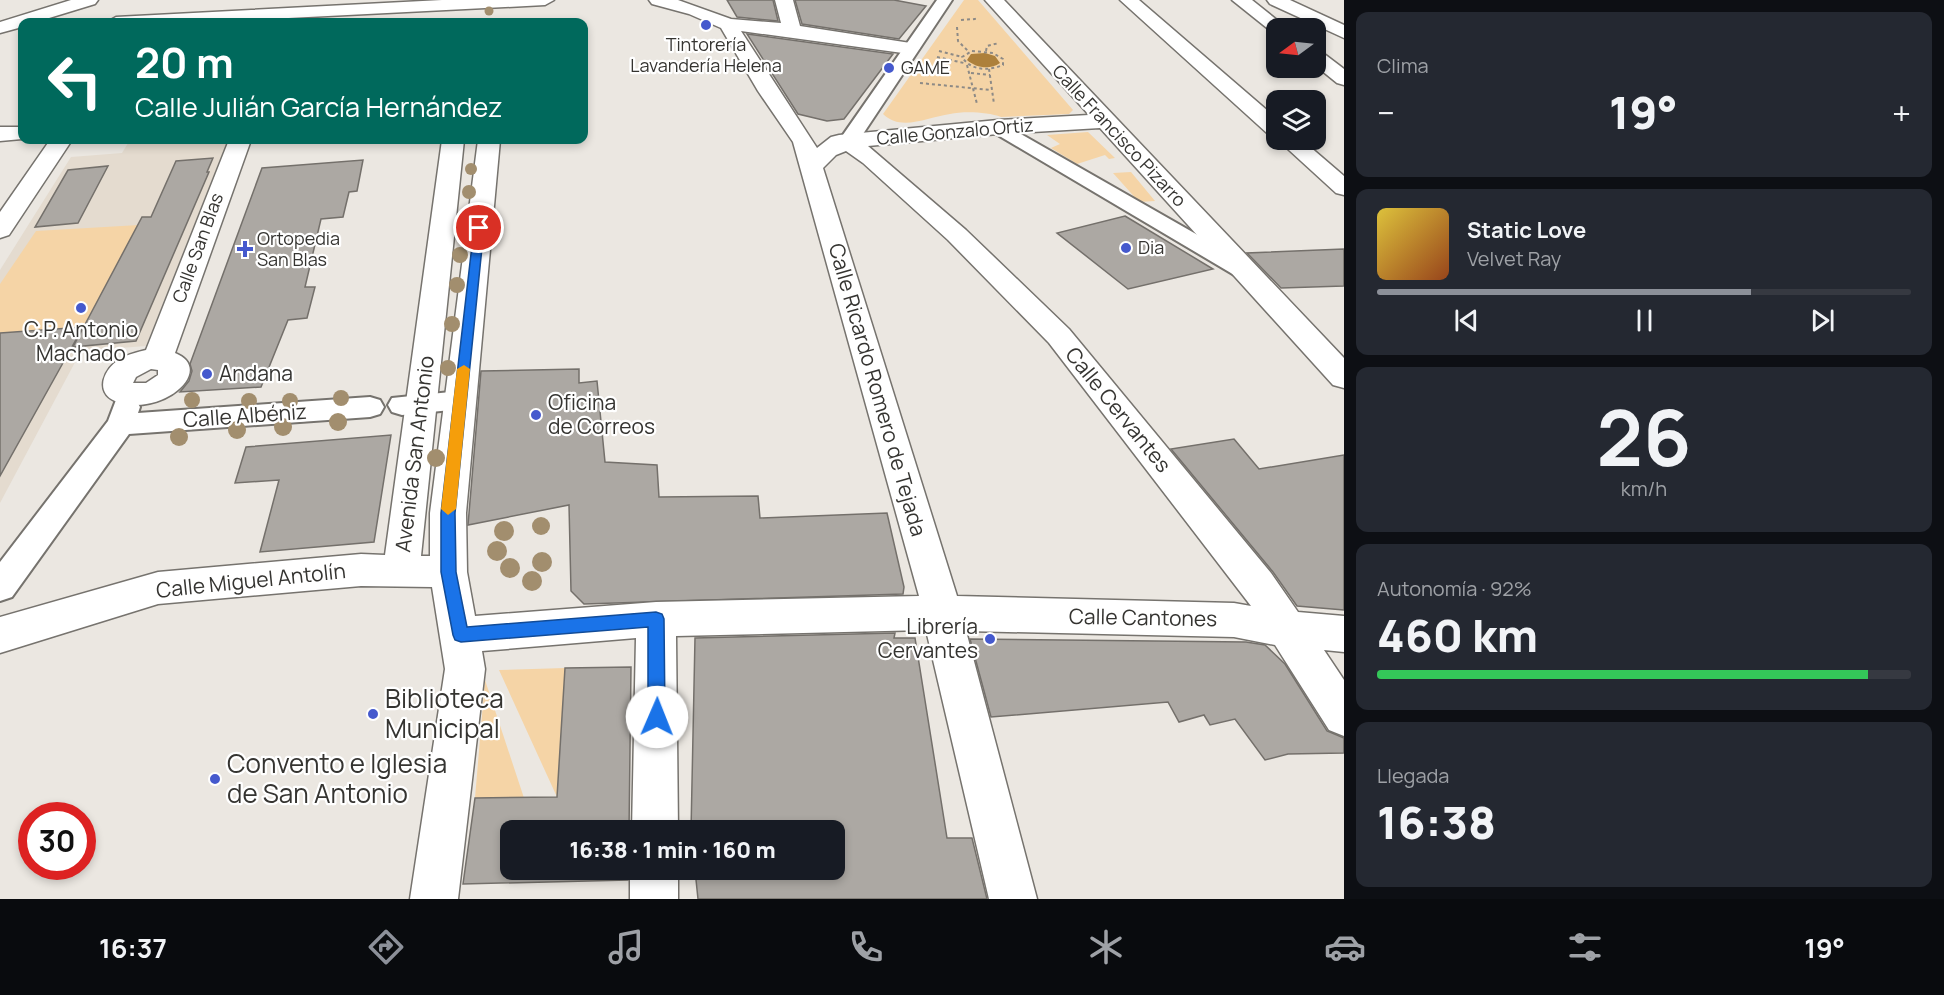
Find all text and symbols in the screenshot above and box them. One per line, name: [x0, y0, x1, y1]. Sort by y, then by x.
marker: Tintorería Lavandería Helena: [699, 18, 713, 32]
north arrow: [1266, 18, 1326, 78]
map controls: [1266, 18, 1326, 150]
place label: Tintorería Lavandería Helena: [630, 32, 782, 77]
text: 20 m: [135, 33, 234, 91]
icon: left: [36, 42, 114, 120]
text: Clima: [1377, 52, 1429, 79]
place label: GAME: [901, 55, 950, 79]
street label: Calle Francisco Pizarro: [1048, 59, 1192, 212]
marker: GAME: [882, 61, 896, 75]
text: 19°: [1609, 81, 1678, 143]
text: Calle Julián García Hernández: [135, 88, 503, 125]
button: layers: [1266, 90, 1326, 150]
text: −: [1377, 90, 1395, 135]
text: +: [1892, 90, 1911, 135]
street label: Calle Gonzalo Ortiz: [875, 112, 1034, 150]
street label: Calle San Blas: [166, 189, 228, 306]
pin: [453, 202, 504, 253]
icon: arrive: [462, 211, 495, 244]
text: Static Love: [1467, 215, 1586, 245]
place label: Ortopedia San Blas: [257, 226, 340, 271]
place label: Dia: [1138, 235, 1164, 259]
street label: Calle Ricardo Romero de Tejada: [823, 240, 933, 539]
marker: Dia: [1119, 241, 1133, 255]
marker: Ortopedia San Blas: [238, 242, 252, 256]
text: Velvet Ray: [1467, 245, 1561, 272]
marker: C.P. Antonio Machado: [74, 301, 88, 315]
icon: previous: [1450, 304, 1483, 337]
icon: pause: [1628, 304, 1661, 337]
icon: next: [1806, 304, 1839, 337]
place label: C.P. Antonio Machado: [24, 315, 138, 367]
street label: Calle Cervantes: [1060, 341, 1178, 478]
street label: Avenida San Antonio: [388, 354, 440, 554]
place label: Andana: [219, 359, 293, 387]
marker: Andana: [200, 367, 214, 381]
text: 26: [1597, 383, 1691, 489]
place label: Oficina de Correos: [548, 388, 655, 440]
street label: Calle Albéniz: [182, 397, 308, 433]
marker: Oficina de Correos: [529, 408, 543, 422]
text: km/h: [1621, 475, 1667, 502]
street label: Calle Miguel Antolín: [155, 556, 347, 604]
text: Autonomía · 92%: [1377, 575, 1532, 602]
street label: Calle Cantones: [1069, 602, 1217, 632]
text: 460 km: [1377, 604, 1538, 666]
place label: Librería Cervantes: [878, 612, 978, 664]
marker: Librería Cervantes: [983, 632, 997, 646]
place label: Biblioteca Municipal: [385, 680, 504, 746]
position arrow: [625, 685, 689, 749]
marker: Biblioteca Municipal: [366, 707, 380, 721]
place label: Convento e Iglesia de San Antonio: [227, 745, 447, 811]
text: Llegada: [1377, 762, 1449, 789]
marker: Convento e Iglesia de San Antonio: [208, 772, 222, 786]
text: 16:38: [1377, 791, 1496, 853]
speed limit sign: 30: [18, 802, 96, 880]
text: 16:38 · 1 min · 160 m: [569, 835, 776, 865]
icon: directions: [365, 926, 407, 968]
icon: music: [605, 926, 647, 968]
icon: phone: [845, 926, 887, 968]
icon: climate: [1085, 926, 1127, 968]
icon: car: [1324, 926, 1366, 968]
icon: filters: [1564, 926, 1606, 968]
text: 16:37: [99, 929, 167, 966]
text: 19°: [1804, 929, 1845, 966]

